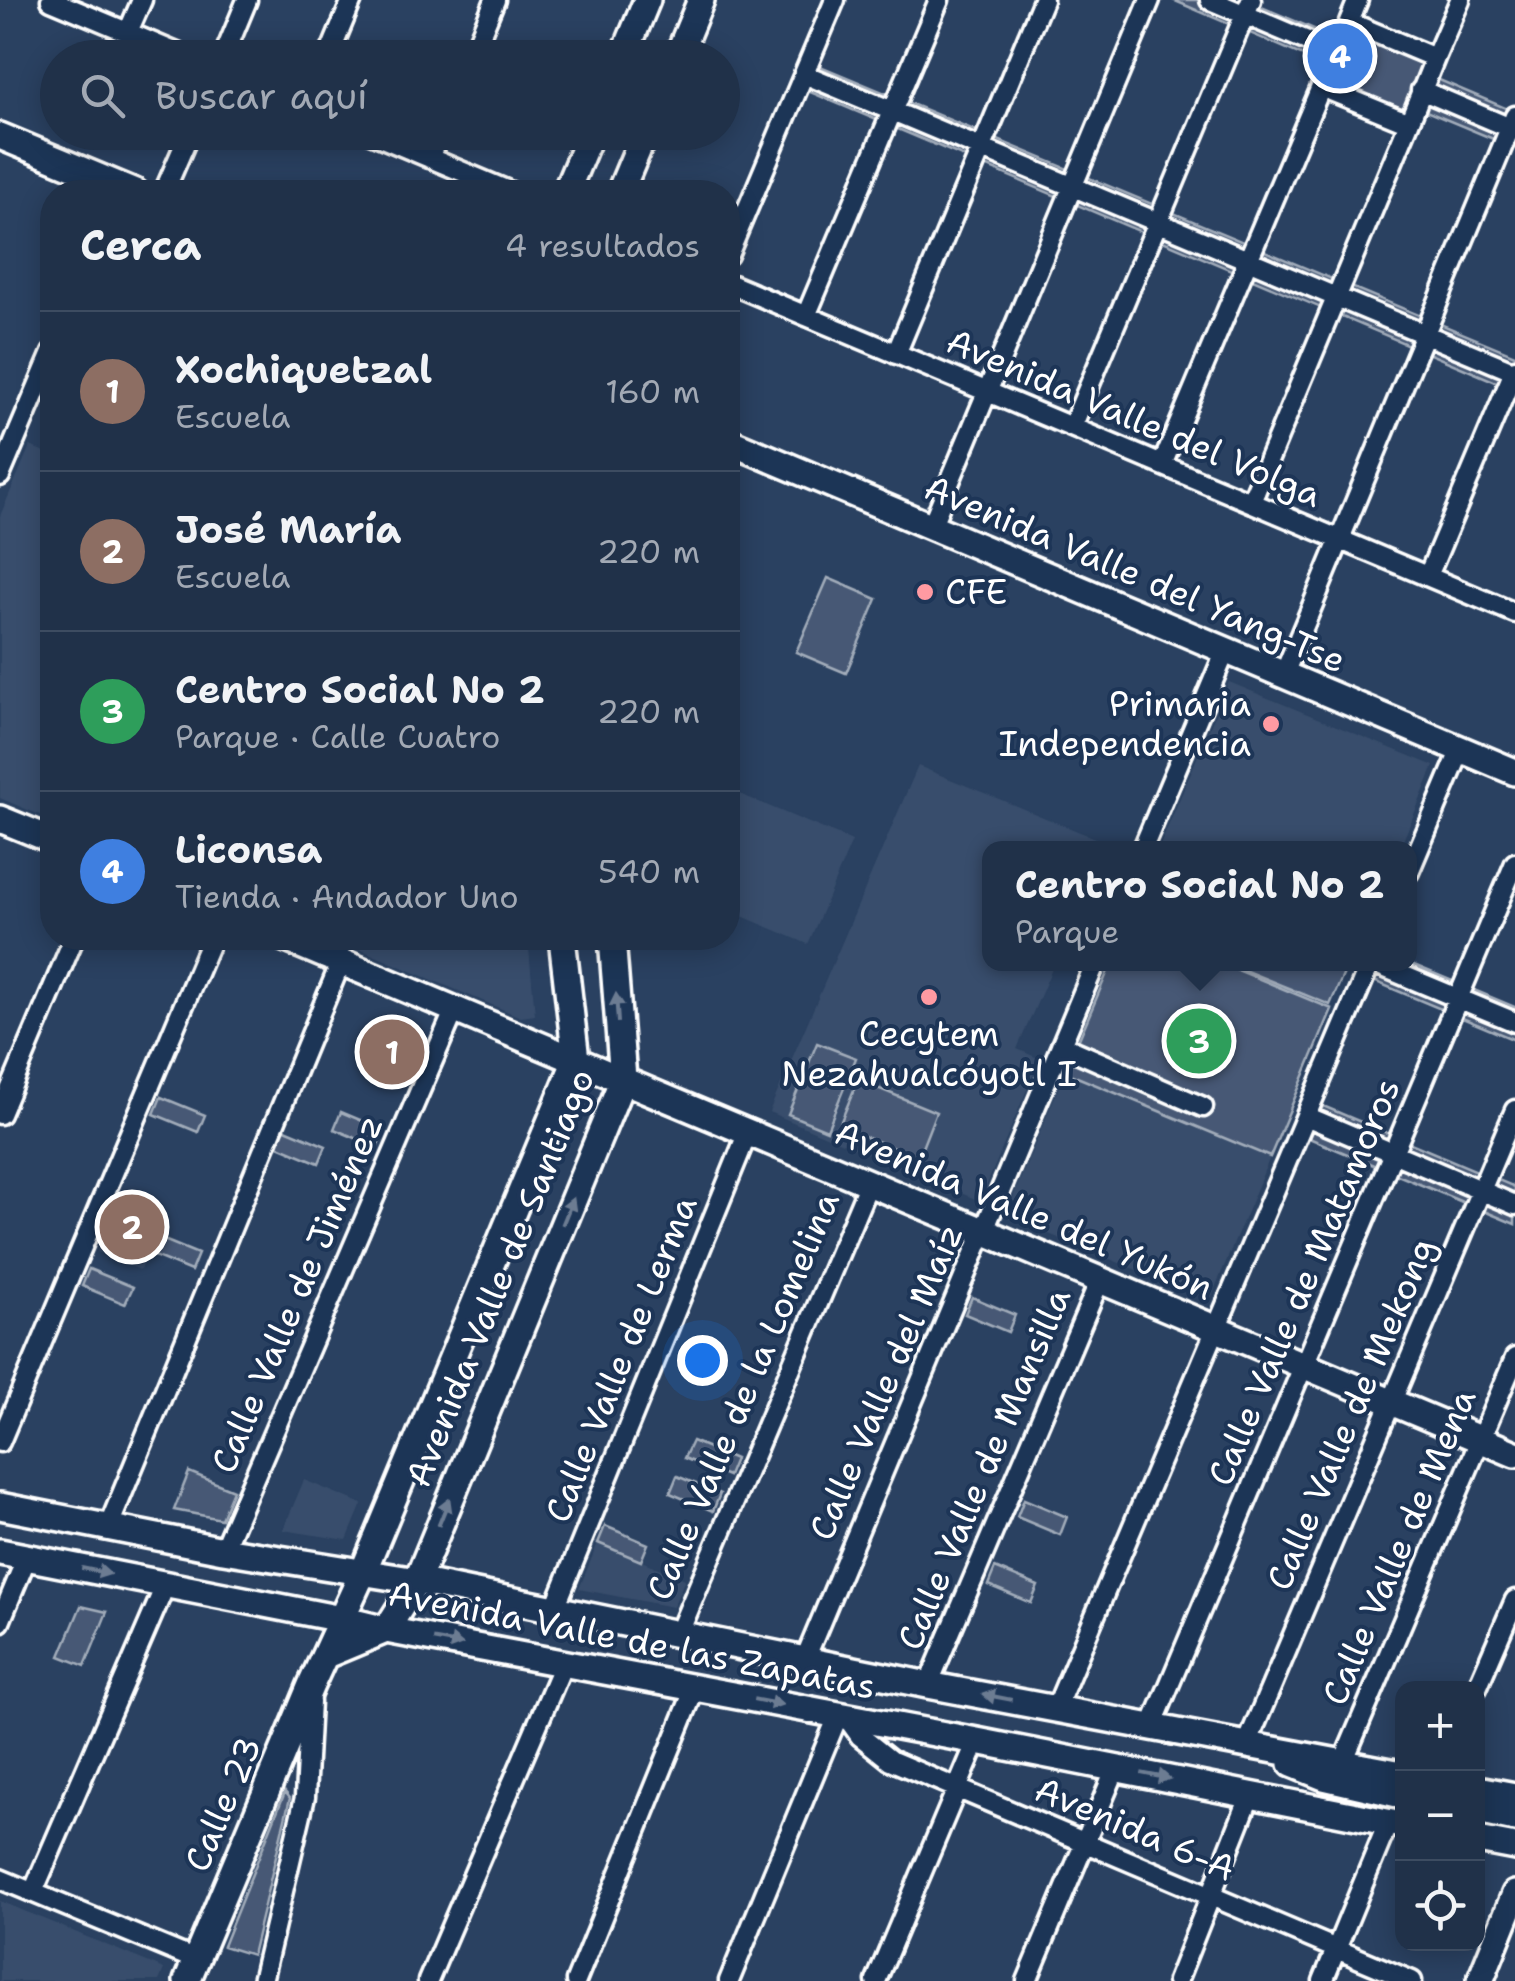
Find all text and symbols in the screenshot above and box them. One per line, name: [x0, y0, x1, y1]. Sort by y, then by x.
pin: 4: [1308, 18, 1372, 94]
search box: [40, 40, 740, 150]
icon: search: [75, 68, 130, 123]
text: Buscar aquí: [155, 70, 368, 121]
text: Cerca: [80, 217, 201, 273]
text: 4 resultados: [505, 224, 700, 267]
street label: Avenida Valle del Volga: [940, 317, 1329, 518]
text: Xochiquetzal: [175, 344, 432, 395]
text: 1: [105, 370, 120, 413]
text: 160 m: [605, 370, 700, 413]
text: Escuela: [175, 395, 290, 438]
street label: Avenida Valle del Yang-Tse: [917, 463, 1353, 684]
text: José María: [175, 504, 401, 555]
text: 2: [101, 530, 124, 573]
text: 220 m: [597, 530, 700, 573]
text: Escuela: [175, 555, 290, 598]
place label: CFE: [945, 568, 1007, 615]
marker: CFE: [914, 581, 936, 603]
text: Centro Social No 2: [175, 664, 545, 715]
place label: Primaria Independencia: [999, 680, 1251, 767]
text: 3: [101, 690, 124, 733]
text: 220 m: [597, 690, 700, 733]
marker: Primaria Independencia: [1260, 713, 1282, 735]
text: Parque · Calle Cuatro: [175, 715, 500, 758]
text: Liconsa: [175, 824, 322, 875]
popup: [982, 841, 1417, 971]
text: 4: [101, 850, 124, 893]
text: 540 m: [598, 850, 700, 893]
text: Centro Social No 2: [1015, 859, 1384, 910]
text: Tienda · Andador Uno: [175, 875, 519, 918]
text: Parque: [1015, 910, 1119, 953]
marker: Cecytem Nezahualcóyotl I: [918, 986, 940, 1008]
one-way arrow: [609, 992, 625, 1024]
pin: 3: [1166, 1004, 1232, 1078]
place label: Cecytem Nezahualcóyotl I: [781, 1010, 1077, 1097]
pin: 1: [360, 1014, 424, 1090]
street label: Avenida Valle de Santiago: [394, 1062, 605, 1494]
street label: Calle Valle de Matamoros: [1196, 1071, 1411, 1493]
street label: Calle Valle de Jiménez: [200, 1108, 393, 1480]
street label: Avenida Valle del Yukón: [828, 1108, 1221, 1311]
street label: Calle Valle de la Lomelina: [635, 1184, 850, 1607]
street label: Calle Valle de Lerma: [534, 1188, 708, 1529]
pin: 2: [100, 1190, 164, 1264]
one-way arrow: [560, 1197, 576, 1226]
street label: Calle Valle del Maíz: [798, 1217, 973, 1547]
street label: Calle Valle de Mekong: [1255, 1230, 1446, 1597]
street label: Calle Valle de Mansilla: [886, 1281, 1081, 1657]
your location: [677, 1335, 728, 1386]
street label: Calle Valle de Mena: [1311, 1381, 1487, 1712]
one-way arrow: [437, 1497, 453, 1527]
one-way arrow: [80, 1564, 111, 1580]
street label: Avenida Valle de las Zapatas: [385, 1569, 880, 1710]
one-way arrow: [433, 1635, 465, 1650]
map controls: [1395, 1681, 1485, 1951]
button: +: [1395, 1681, 1485, 1771]
one-way arrow: [981, 1688, 1012, 1704]
one-way arrow: [753, 1695, 784, 1711]
street label: Calle 23: [173, 1729, 272, 1878]
street label: Avenida 6-A: [1028, 1765, 1242, 1892]
one-way arrow: [1141, 1769, 1172, 1784]
button: −: [1395, 1771, 1485, 1861]
button: locate: [1395, 1861, 1485, 1951]

